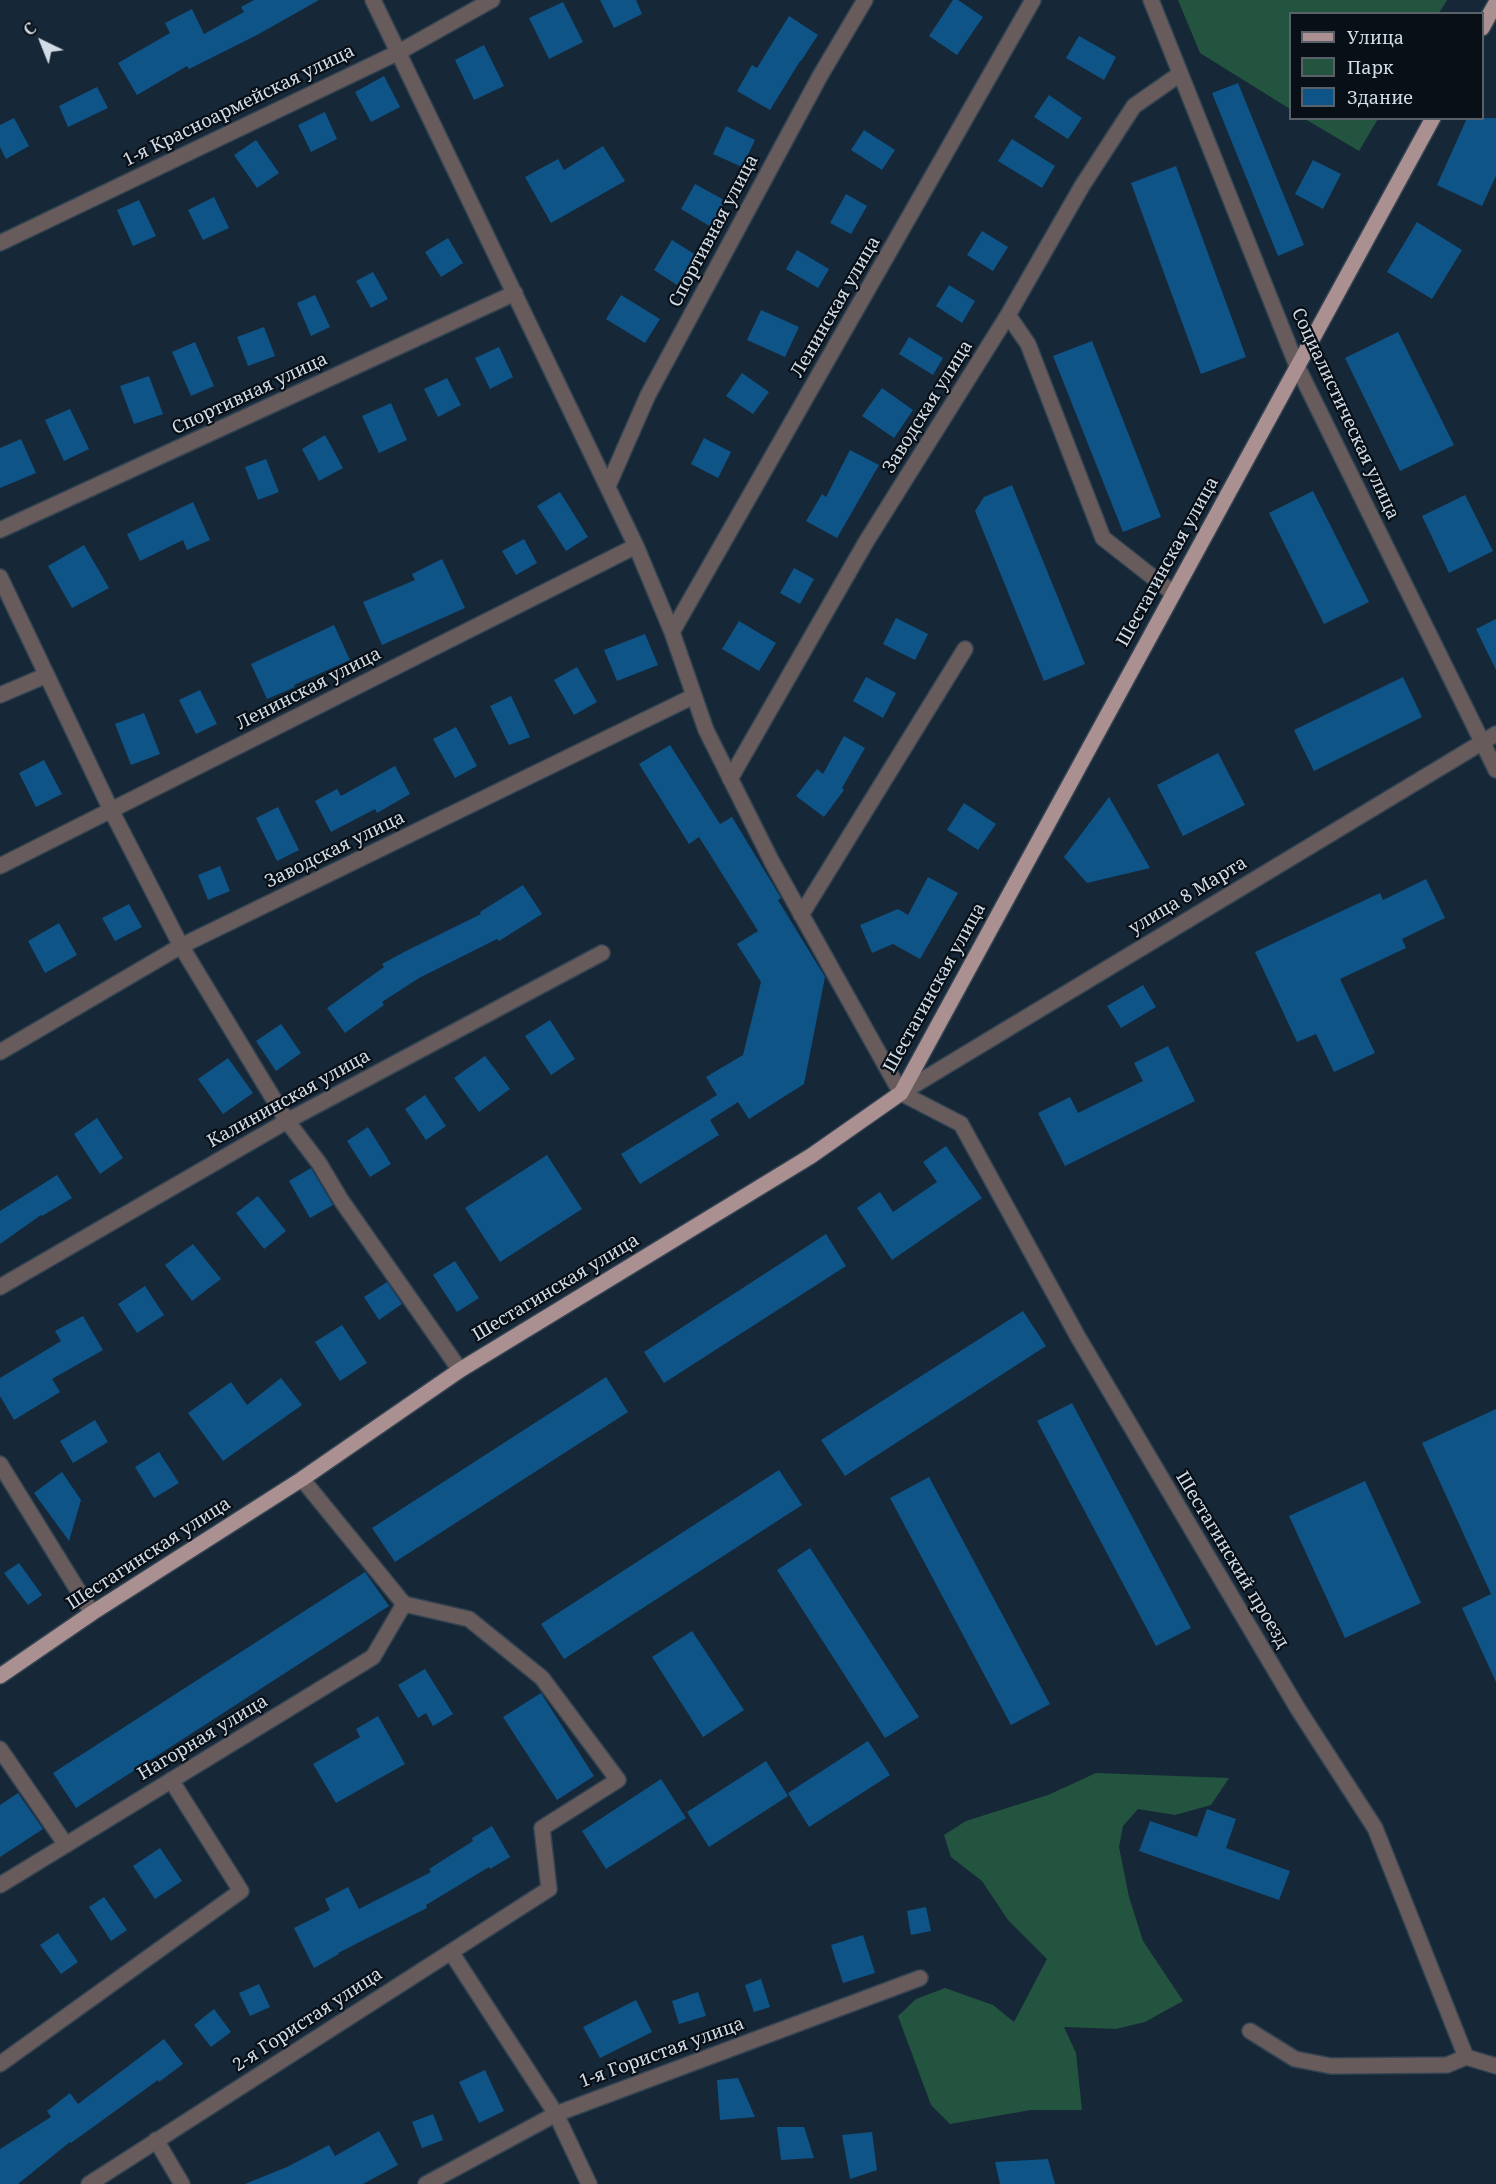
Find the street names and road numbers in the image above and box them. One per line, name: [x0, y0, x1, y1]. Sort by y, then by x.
street label: 1-я Красноармейская улица: [120, 40, 358, 172]
street label: Спортивная улица: [665, 151, 763, 311]
street label: Ленинская улица: [787, 233, 885, 381]
street label: Социалистическая улица: [1286, 305, 1404, 523]
street label: Заводская улица: [878, 337, 978, 477]
street label: Спортивная улица: [169, 348, 331, 440]
street label: Шестагинская улица: [1112, 473, 1224, 651]
street label: Ленинская улица: [233, 643, 385, 735]
street label: Заводская улица: [262, 807, 408, 893]
street label: улица 8 Марта: [1125, 852, 1251, 940]
street label: Шестагинская улица: [879, 899, 991, 1077]
street label: Калининская улица: [204, 1045, 374, 1153]
street label: Шестагинская улица: [469, 1230, 643, 1346]
street label: Шестагинский проезд: [1171, 1468, 1293, 1652]
street label: Шестагинская улица: [63, 1493, 235, 1615]
street label: Нагорная улица: [134, 1691, 272, 1785]
street label: 2-я Гористая улица: [229, 1964, 387, 2076]
street label: 1-я Гористая улица: [577, 2013, 747, 2093]

